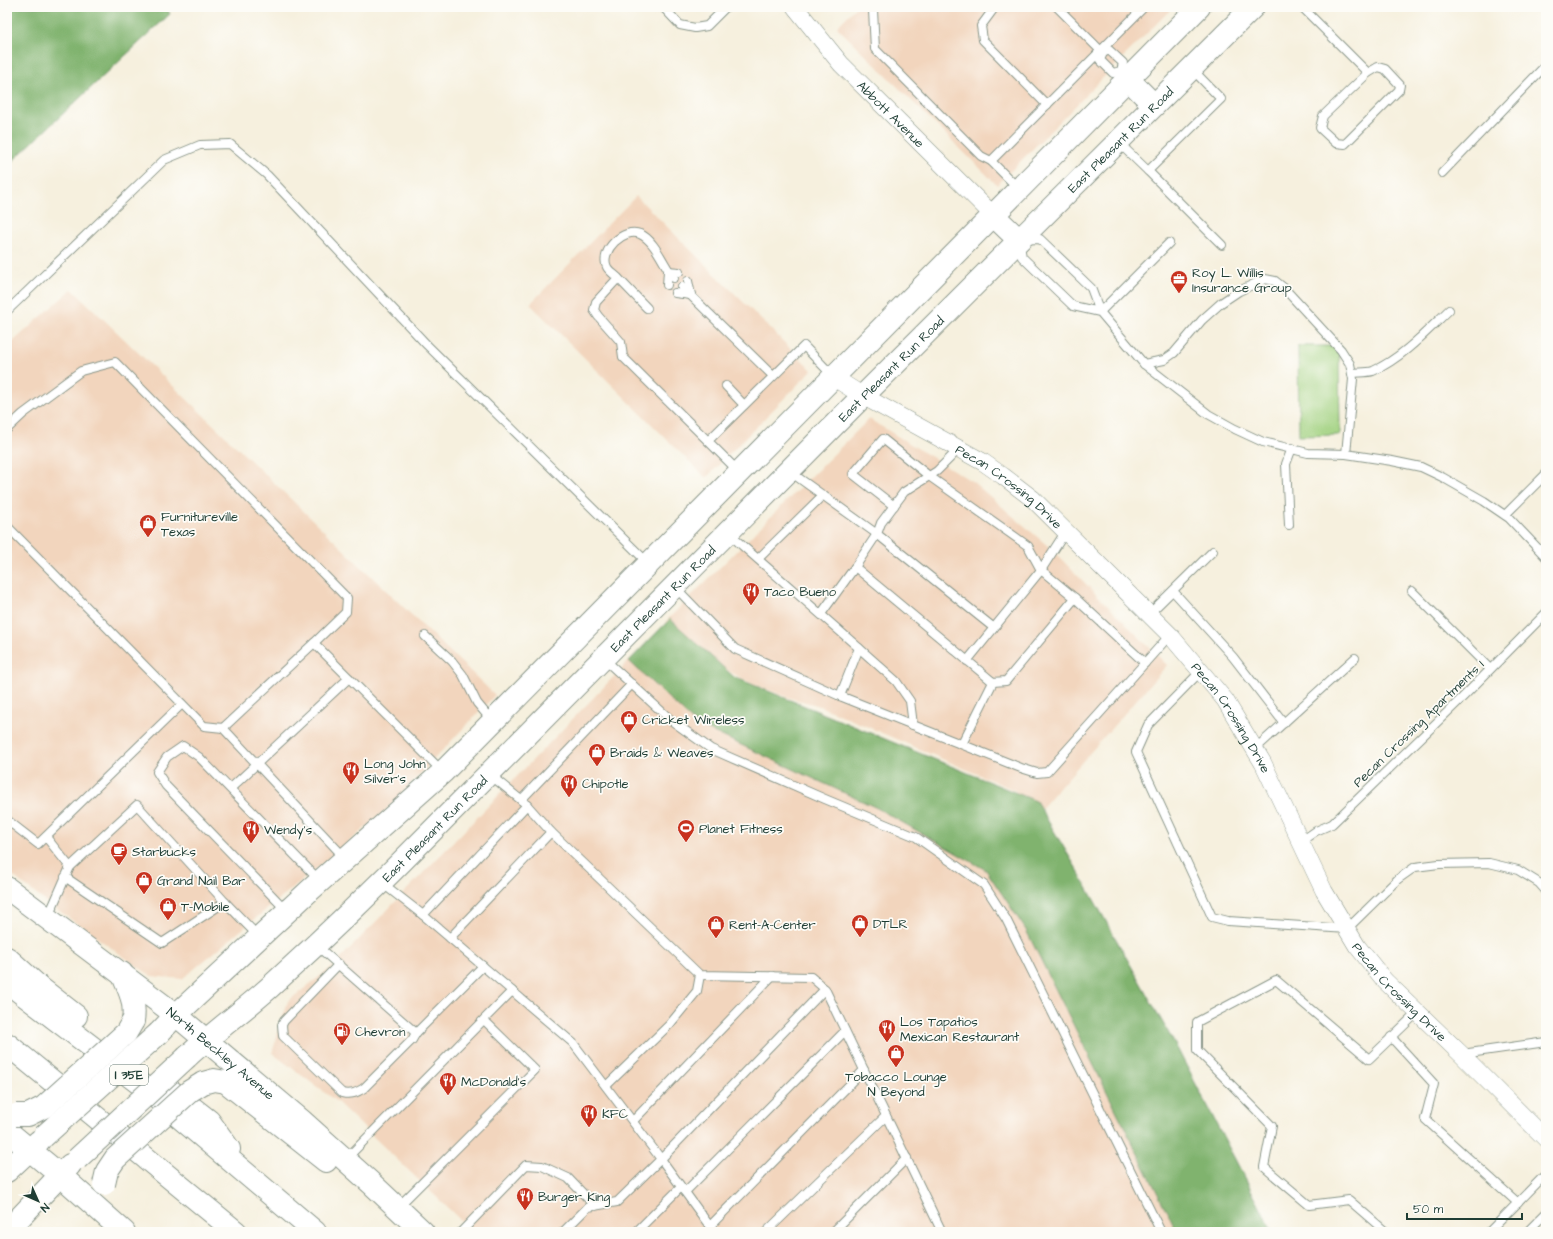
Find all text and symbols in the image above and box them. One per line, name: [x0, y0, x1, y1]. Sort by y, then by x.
street label: Abbott Avenue: [853, 77, 928, 152]
street label: East Pleasant Run Road: [1064, 83, 1178, 197]
place label: Roy L. Willis Insurance Group: [1192, 264, 1292, 297]
office icon: Roy L. Willis Insurance Group: [1169, 269, 1189, 294]
street label: East Pleasant Run Road: [834, 312, 949, 426]
street label: Pecan Crossing Drive: [952, 441, 1066, 533]
place label: Furnitureville Texas: [161, 508, 238, 541]
shop icon: Furnitureville Texas: [138, 513, 158, 538]
street label: East Pleasant Run Road: [606, 542, 720, 656]
restaurant icon: Taco Bueno: [741, 581, 761, 606]
place label: Taco Bueno: [764, 583, 837, 601]
street label: Pecan Crossing Apartments 1: [1349, 656, 1489, 792]
street label: Pecan Crossing Drive: [1187, 659, 1274, 776]
shop icon: Cricket Wireless: [619, 709, 639, 734]
place label: Cricket Wireless: [642, 711, 745, 729]
shop icon: Braids & Weaves: [587, 742, 607, 767]
place label: Braids & Weaves: [610, 744, 714, 762]
place label: Long John Silver's: [364, 755, 426, 788]
restaurant icon: Long John Silver's: [341, 760, 361, 785]
street label: East Pleasant Run Road: [378, 772, 492, 886]
restaurant icon: Chipotle: [559, 773, 579, 798]
place label: Chipotle: [582, 775, 629, 793]
sports icon: Planet Fitness: [676, 818, 696, 843]
restaurant icon: Wendy's: [241, 819, 261, 844]
place label: Planet Fitness: [699, 820, 783, 838]
place label: Wendy's: [264, 821, 313, 840]
cafe icon: Starbucks: [109, 841, 129, 866]
place label: Starbucks: [132, 843, 197, 861]
shop icon: Grand Nail Bar: [134, 870, 154, 895]
place label: Grand Nail Bar: [157, 872, 245, 890]
shop icon: T-Mobile: [158, 896, 178, 921]
place label: T-Mobile: [181, 898, 230, 916]
shop icon: DTLR: [850, 913, 870, 938]
shop icon: Rent-A-Center: [706, 914, 726, 939]
place label: DTLR: [873, 915, 908, 933]
place label: Rent-A-Center: [729, 916, 816, 934]
street label: Pecan Crossing Drive: [1348, 939, 1450, 1046]
street label: North Beckley Avenue: [163, 1003, 278, 1104]
place label: Los Tapatios Mexican Restaurant: [900, 1013, 1020, 1046]
restaurant icon: Los Tapatios Mexican Restaurant: [877, 1018, 897, 1043]
fuel station icon: Chevron: [332, 1021, 352, 1046]
place label: Chevron: [355, 1023, 406, 1041]
shop icon: Tobacco Lounge N Beyond: [886, 1043, 906, 1068]
road number: I 35E: [110, 1065, 148, 1085]
place label: Tobacco Lounge N Beyond: [845, 1068, 947, 1102]
restaurant icon: McDonald's: [438, 1071, 458, 1096]
place label: McDonald's: [461, 1073, 527, 1091]
restaurant icon: KFC: [579, 1103, 599, 1128]
place label: KFC: [602, 1105, 628, 1123]
north arrow: [18, 1181, 58, 1221]
restaurant icon: Burger King: [515, 1186, 535, 1211]
place label: Burger King: [538, 1188, 610, 1207]
scale bar: [1407, 1195, 1522, 1221]
text: N: [37, 1200, 52, 1216]
text: 50 m: [1413, 1201, 1444, 1218]

